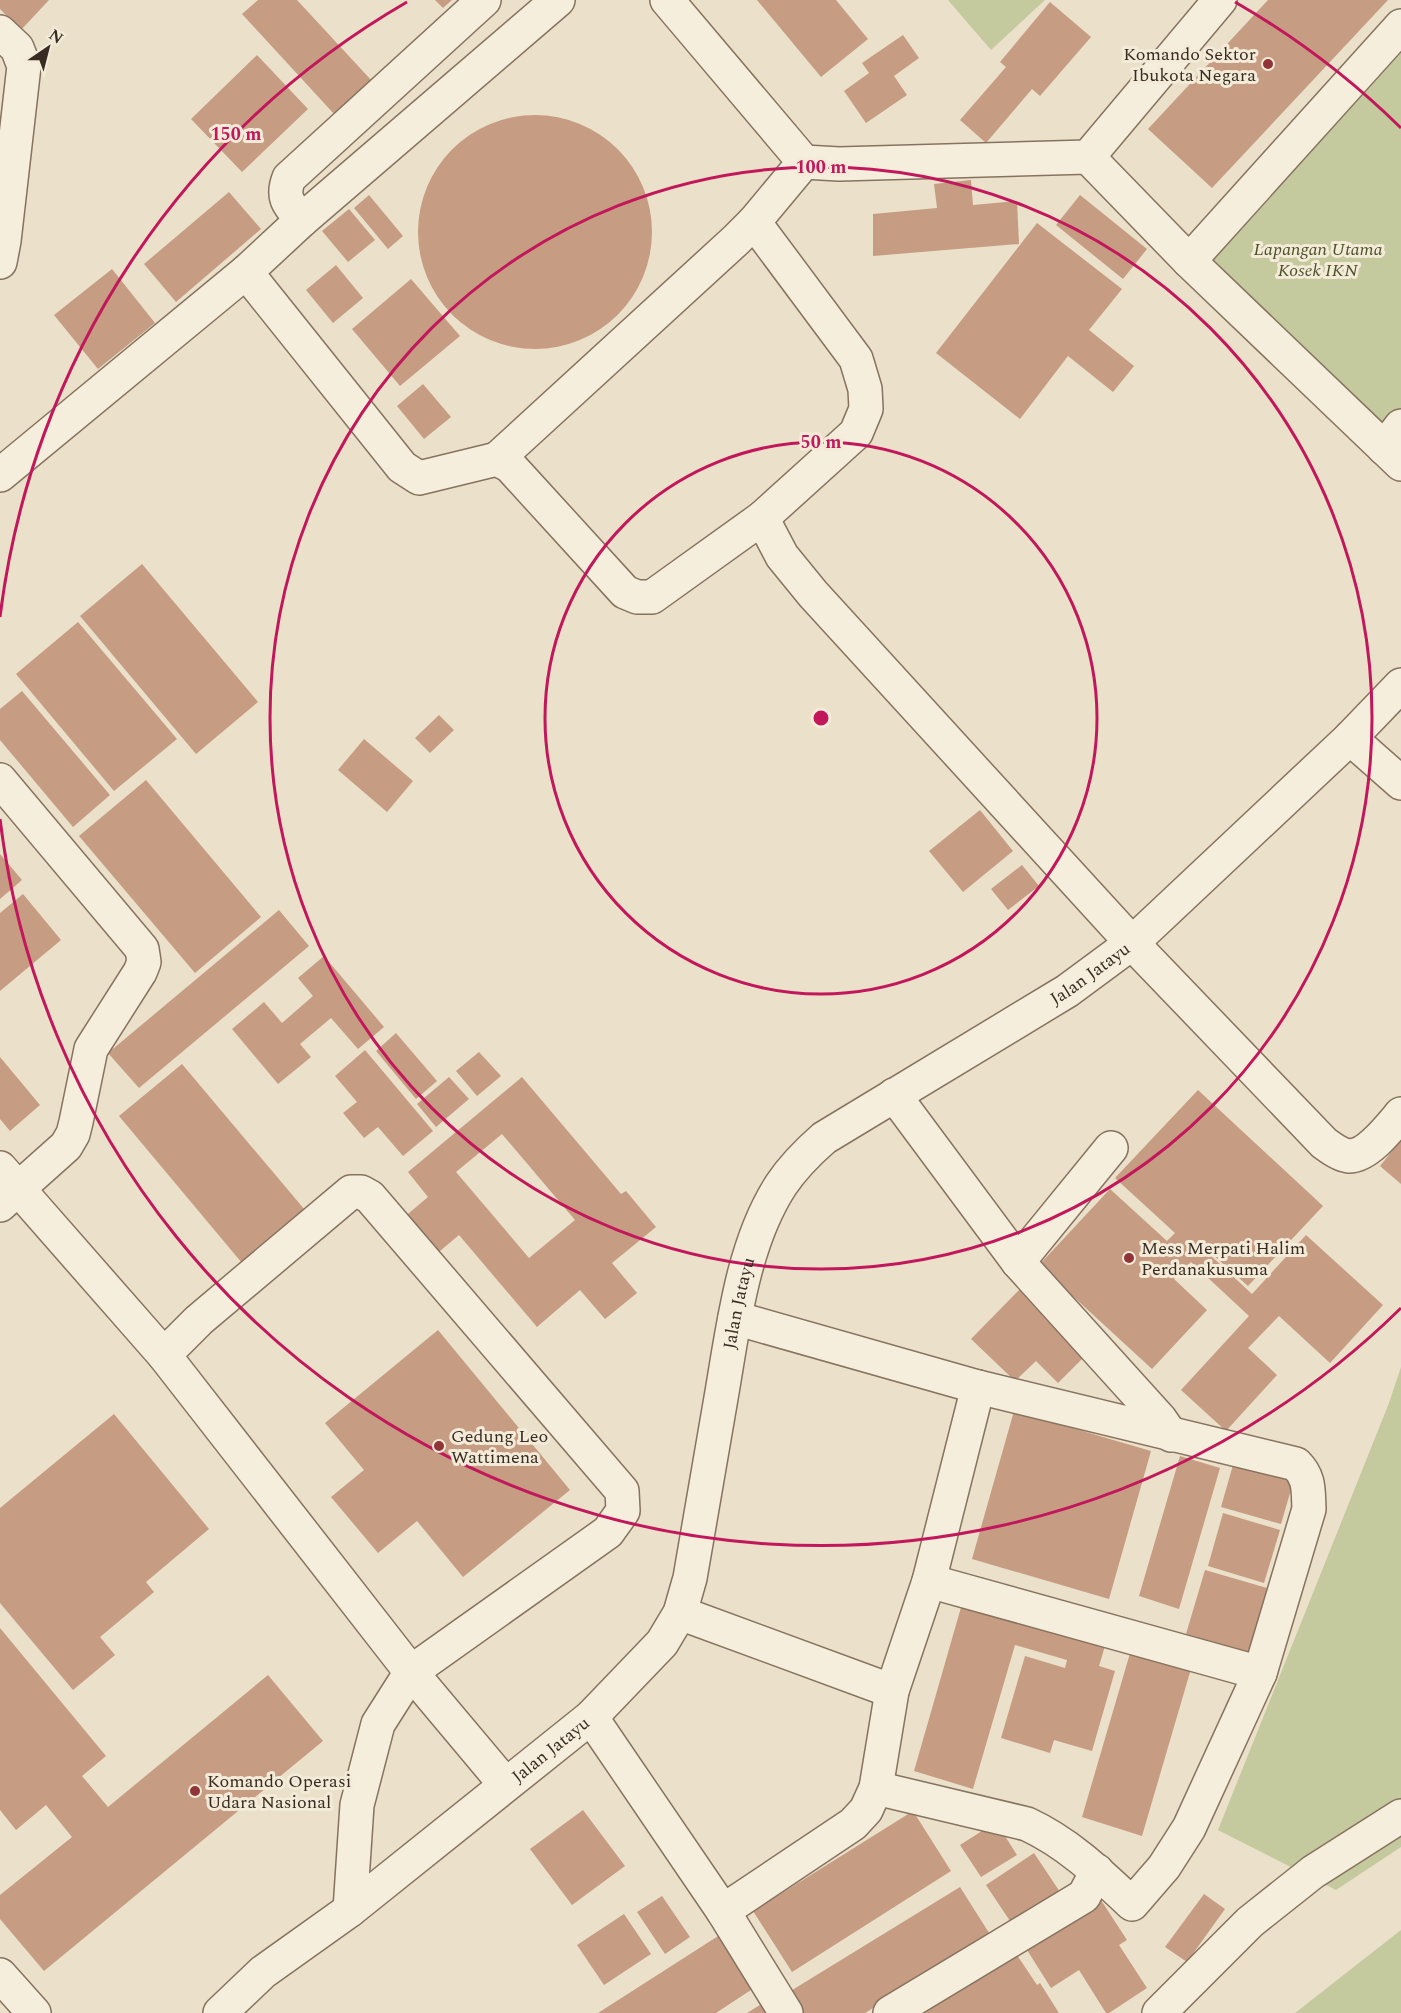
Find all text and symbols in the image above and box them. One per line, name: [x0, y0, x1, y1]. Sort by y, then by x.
north arrow: [18, 18, 78, 78]
text: N: [44, 23, 68, 50]
place label: Komando Sektor Ibukota Negara: [1123, 41, 1256, 89]
marker: Komando Sektor Ibukota Negara: [1261, 57, 1275, 71]
text: 150 m: [210, 121, 262, 148]
text: 100 m: [795, 154, 847, 181]
park label: Lapangan Utama Kosek IKN: [1253, 236, 1383, 284]
text: 50 m: [801, 429, 841, 456]
centre of rings: [811, 708, 831, 728]
street label: Jalan Jatayu: [1045, 935, 1136, 1012]
place label: Mess Merpati Halim Perdanakusuma: [1141, 1235, 1305, 1283]
marker: Mess Merpati Halim Perdanakusuma: [1122, 1251, 1136, 1265]
street label: Jalan Jatayu: [716, 1254, 762, 1351]
place label: Gedung Leo Wattimena: [451, 1423, 548, 1471]
marker: Gedung Leo Wattimena: [432, 1439, 446, 1453]
street label: Jalan Jatayu: [506, 1710, 595, 1789]
place label: Komando Operasi Udara Nasional: [207, 1768, 351, 1816]
marker: Komando Operasi Udara Nasional: [188, 1784, 202, 1798]

